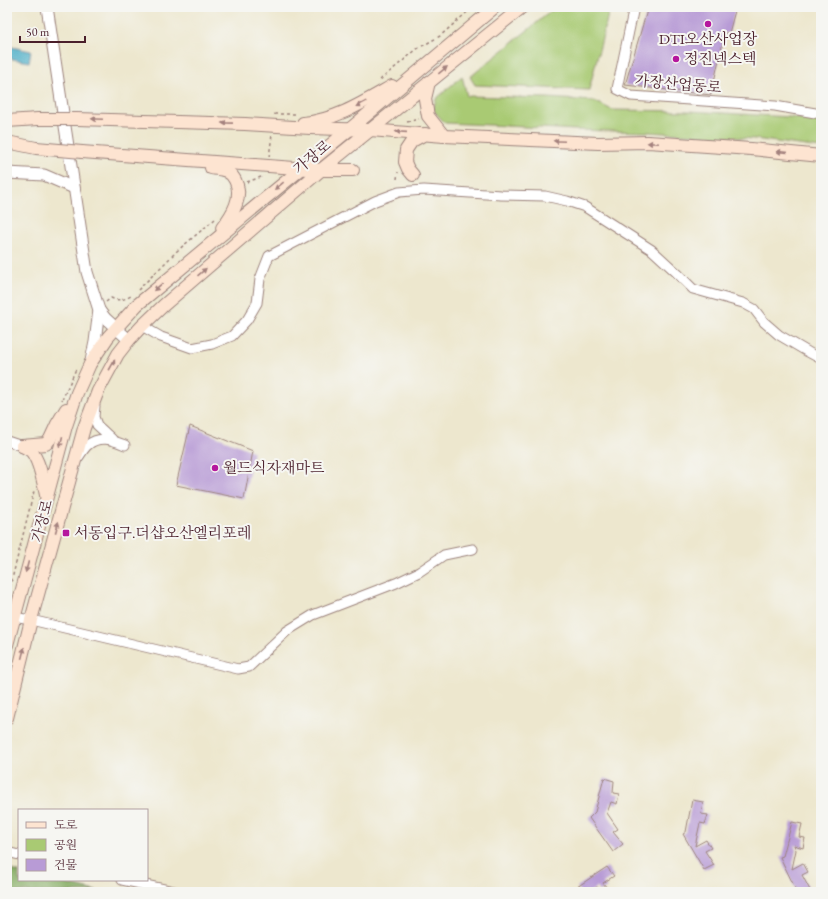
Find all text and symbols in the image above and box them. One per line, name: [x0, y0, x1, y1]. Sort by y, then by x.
scale bar: [20, 18, 85, 44]
marker: DTI오산사업장: [703, 19, 713, 29]
text: 50 m: [26, 24, 50, 40]
place label: DTI오산사업장: [659, 29, 758, 48]
place label: 정진넥스텍: [684, 49, 756, 68]
marker: 정진넥스텍: [671, 54, 681, 64]
one-way arrow: [438, 66, 449, 75]
street label: 가장산업동로: [634, 70, 723, 97]
one-way arrow: [355, 100, 367, 107]
one-way arrow: [91, 116, 103, 123]
one-way arrow: [221, 120, 233, 127]
one-way arrow: [395, 129, 407, 136]
street label: 가장로: [289, 135, 335, 178]
one-way arrow: [553, 137, 565, 144]
one-way arrow: [647, 139, 659, 146]
one-way arrow: [776, 149, 788, 156]
one-way arrow: [274, 182, 285, 191]
one-way arrow: [197, 268, 207, 277]
one-way arrow: [152, 283, 163, 292]
one-way arrow: [109, 359, 116, 371]
one-way arrow: [58, 436, 64, 448]
place label: 월드식자재마트: [223, 458, 325, 477]
marker: 월드식자재마트: [210, 463, 220, 473]
street label: 가장로: [27, 497, 56, 544]
one-way arrow: [54, 521, 60, 533]
place label: 서동입구.더샵오산엘리포레: [74, 523, 251, 542]
marker: 서동입구.더샵오산엘리포레: [61, 528, 71, 538]
one-way arrow: [24, 562, 30, 574]
one-way arrow: [21, 647, 27, 659]
legend: [18, 809, 148, 881]
text: 도로: [54, 817, 78, 833]
text: 공원: [54, 837, 77, 853]
text: 건물: [54, 857, 78, 873]

